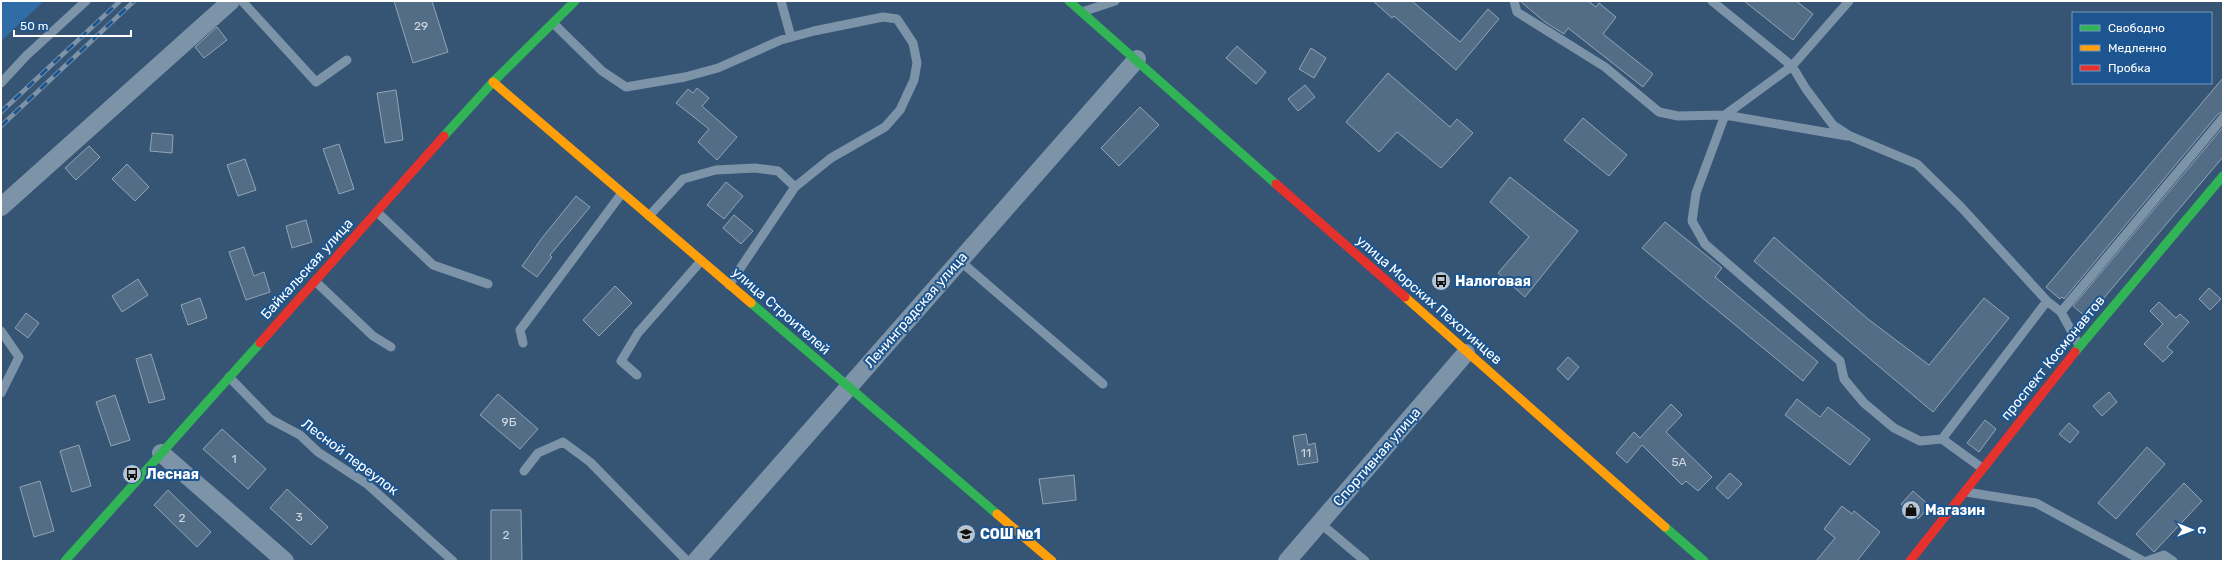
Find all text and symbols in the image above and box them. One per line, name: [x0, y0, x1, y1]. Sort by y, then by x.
scale bar: [14, 12, 131, 38]
legend: [2072, 12, 2212, 84]
text: 50 m: [20, 19, 48, 33]
house number: 29: [414, 19, 428, 33]
text: Свободно: [2108, 21, 2165, 35]
text: Медленно: [2108, 41, 2167, 55]
text: Пробка: [2108, 61, 2151, 75]
street label: Байкальская улица: [257, 215, 357, 323]
street label: улица Морских Пехотинцев: [1353, 232, 1506, 368]
street label: Ленинградская улица: [861, 249, 971, 371]
street label: улица Строителей: [728, 264, 834, 358]
bus stop icon: Налоговая: [1430, 270, 1452, 292]
place label: Налоговая: [1455, 273, 1531, 290]
street label: проспект Космонавтов: [1997, 292, 2109, 424]
street label: Спортивная улица: [1330, 404, 1424, 510]
street label: Лесной переулок: [298, 415, 402, 499]
house number: 9Б: [502, 415, 517, 429]
house number: 11: [1301, 446, 1311, 460]
house number: 1: [231, 452, 237, 466]
house number: 5А: [1671, 455, 1687, 469]
bus stop icon: Лесная: [121, 463, 143, 485]
place label: Лесная: [146, 466, 199, 483]
shop icon: Магазин: [1900, 499, 1922, 521]
place label: Магазин: [1925, 502, 1985, 519]
house number: 3: [295, 510, 303, 524]
north arrow: [2172, 510, 2212, 550]
house number: 2: [178, 511, 186, 525]
school or university icon: СОШ №1: [955, 523, 977, 545]
place label: СОШ №1: [980, 526, 1041, 543]
text: С: [2195, 526, 2208, 534]
house number: 2: [502, 528, 510, 542]

